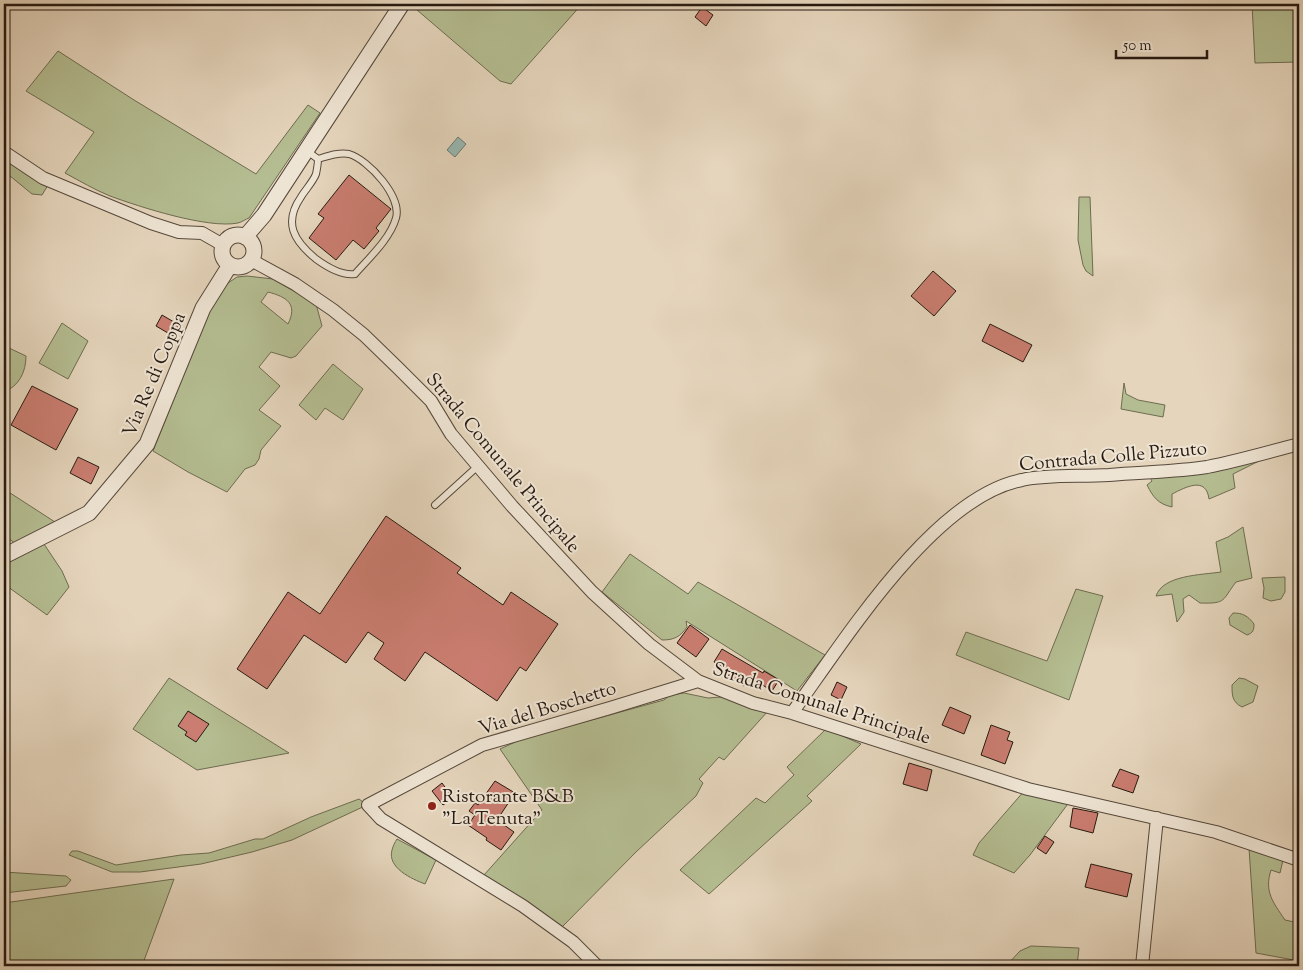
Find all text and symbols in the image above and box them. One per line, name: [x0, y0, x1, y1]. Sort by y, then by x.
scale bar: [1116, 28, 1207, 60]
text: 50 m: [1122, 36, 1152, 57]
street label: Via Re di Coppa: [117, 308, 194, 442]
street label: Strada Comunale Principale: [419, 368, 586, 560]
street label: Contrada Colle Pizzuto: [1018, 436, 1208, 479]
street label: Strada Comunale Principale: [709, 656, 934, 752]
street label: Via del Boschetto: [476, 676, 620, 743]
place label: Ristorante B&B "La Tenuta": [442, 784, 574, 833]
marker: Ristorante B&B "La Tenuta": [426, 800, 438, 812]

